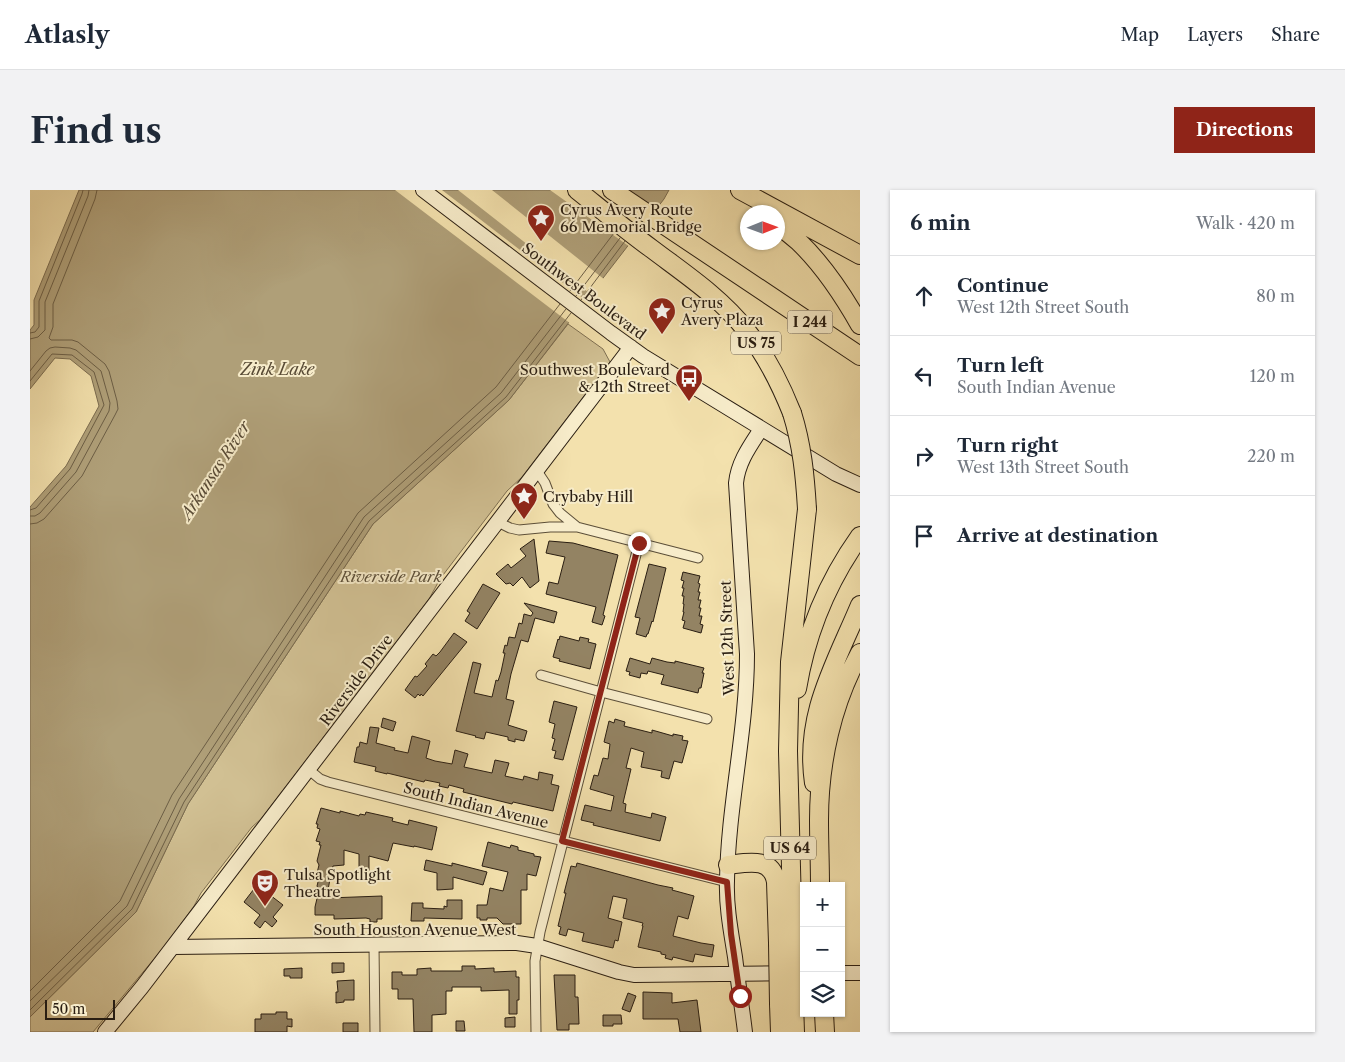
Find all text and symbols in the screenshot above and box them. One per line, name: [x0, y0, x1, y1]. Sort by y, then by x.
text: Atlasly: [25, 20, 109, 49]
text: Map: [1121, 24, 1159, 46]
text: Layers: [1187, 24, 1243, 46]
text: Share: [1271, 24, 1320, 46]
button: Directions: [1174, 107, 1315, 153]
text: Find us: [30, 109, 162, 152]
place label: Cyrus Avery Route 66 Memorial Bridge: [560, 200, 702, 236]
place icon: Cyrus Avery Route 66 Memorial Bridge: [526, 203, 556, 242]
north arrow: [740, 205, 785, 250]
text: 6 min: [910, 210, 971, 235]
text: Walk · 420 m: [1196, 213, 1295, 233]
street label: Southwest Boulevard: [518, 238, 650, 344]
text: Continue: [957, 274, 1049, 297]
icon: ahead: [910, 282, 938, 310]
text: 80 m: [1256, 286, 1295, 306]
place label: Cyrus Avery Plaza: [680, 293, 763, 329]
place icon: Cyrus Avery Plaza: [647, 296, 677, 335]
text: West 12th Street South: [957, 297, 1129, 317]
road number: I 244: [788, 310, 832, 334]
road number: US 75: [731, 332, 781, 354]
text: Turn left: [957, 354, 1044, 377]
water label: Zink Lake: [239, 359, 315, 379]
place label: Southwest Boulevard & 12th Street: [520, 360, 671, 396]
icon: left: [910, 362, 938, 390]
bus stop icon: Southwest Boulevard & 12th Street: [674, 363, 704, 402]
text: 120 m: [1250, 366, 1295, 386]
text: South Indian Avenue: [957, 377, 1116, 397]
water label: Arkansas River: [174, 416, 255, 525]
text: Turn right: [957, 434, 1058, 457]
icon: right: [910, 442, 938, 470]
text: 220 m: [1247, 446, 1295, 466]
text: West 13th Street South: [957, 457, 1129, 477]
place icon: Crybaby Hill: [509, 481, 539, 520]
place label: Crybaby Hill: [543, 487, 634, 506]
icon: arrive: [910, 522, 938, 550]
text: Arrive at destination: [957, 524, 1158, 547]
route end: [628, 532, 651, 555]
park label: Riverside Park: [339, 567, 442, 586]
street label: West 12th Street: [715, 579, 739, 697]
street label: Riverside Drive: [315, 631, 397, 729]
street label: South Indian Avenue: [401, 778, 551, 832]
road number: US 64: [764, 836, 816, 860]
place label: Tulsa Spotlight Theatre: [284, 865, 392, 901]
theatre icon: Tulsa Spotlight Theatre: [250, 868, 280, 907]
map controls: [800, 882, 845, 1017]
button: +: [800, 882, 845, 927]
street label: South Houston Avenue West: [314, 920, 517, 939]
button: −: [800, 927, 845, 972]
button: layers: [800, 972, 845, 1017]
route start: [729, 985, 752, 1008]
scale bar: [45, 997, 115, 1020]
text: 50 m: [52, 1000, 85, 1018]

